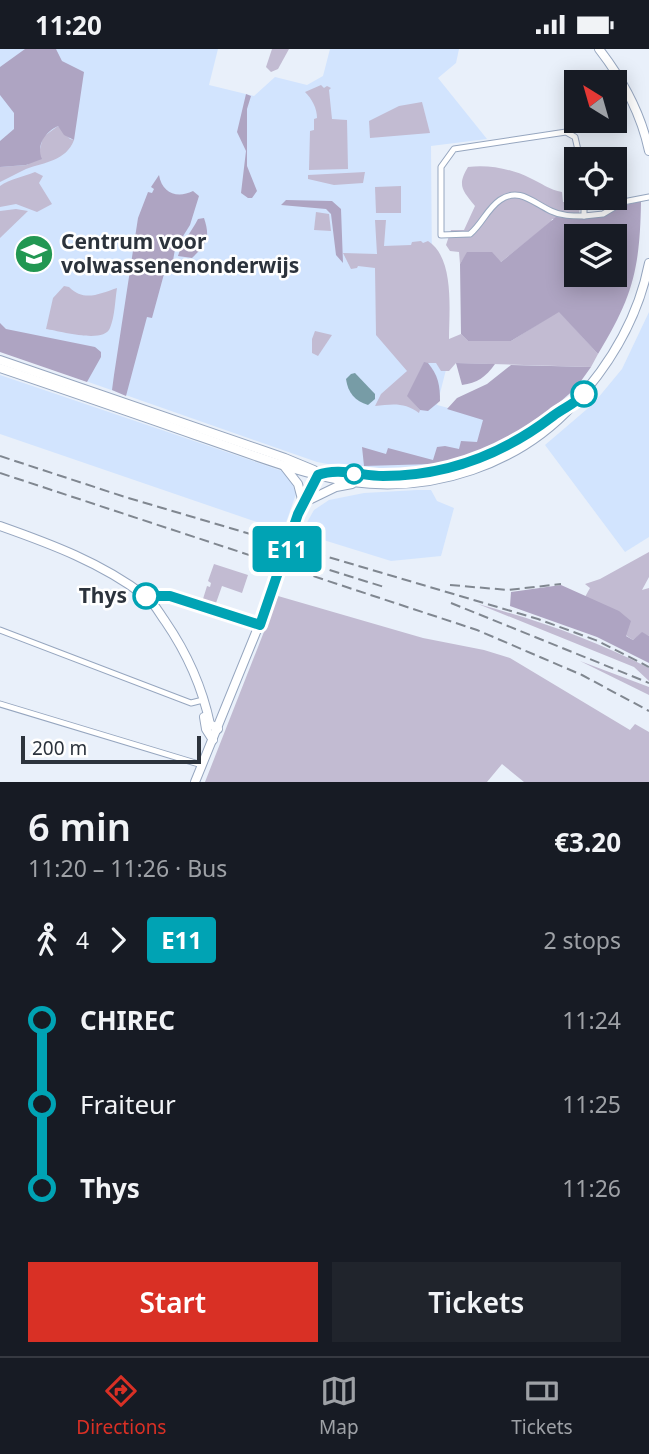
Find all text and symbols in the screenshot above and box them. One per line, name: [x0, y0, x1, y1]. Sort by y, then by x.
text: 11:20: [35, 7, 102, 43]
north arrow: [564, 70, 626, 133]
map controls: [564, 70, 627, 287]
button: locate: [564, 147, 627, 210]
button: layers: [564, 224, 627, 287]
place label: Centrum voor volwassenenonderwijs: [61, 227, 299, 279]
school or university icon: Centrum voor volwassenenonderwijs: [13, 233, 55, 275]
unlabelled marker: [571, 381, 597, 407]
unlabelled marker: [344, 464, 364, 484]
line badge: E11: [247, 526, 327, 572]
text: E11: [267, 532, 307, 565]
place label: Thys: [79, 581, 127, 609]
marker: Thys: [133, 583, 159, 609]
scale bar: [21, 733, 201, 765]
text: 200 m: [32, 735, 87, 761]
text: 6 min: [28, 800, 131, 852]
text: €3.20: [554, 824, 621, 860]
text: 11:20 – 11:26 · Bus: [28, 852, 227, 884]
icon: walk: [28, 921, 66, 959]
icon: forward: [99, 921, 137, 959]
text: E11: [161, 923, 202, 956]
text: 4: [76, 924, 89, 956]
text: 2 stops: [543, 924, 621, 956]
text: CHIREC: [80, 1002, 175, 1038]
text: 11:24: [562, 1004, 621, 1036]
text: Fraiteur: [80, 1086, 176, 1122]
text: 11:25: [562, 1088, 621, 1120]
text: Thys: [80, 1170, 140, 1206]
text: 11:26: [562, 1172, 621, 1204]
button: Start: [28, 1262, 318, 1342]
button: Tickets: [332, 1262, 621, 1342]
tab: Directions: [76, 1372, 166, 1440]
tab: Map: [319, 1372, 359, 1440]
tab: Tickets: [511, 1372, 573, 1440]

